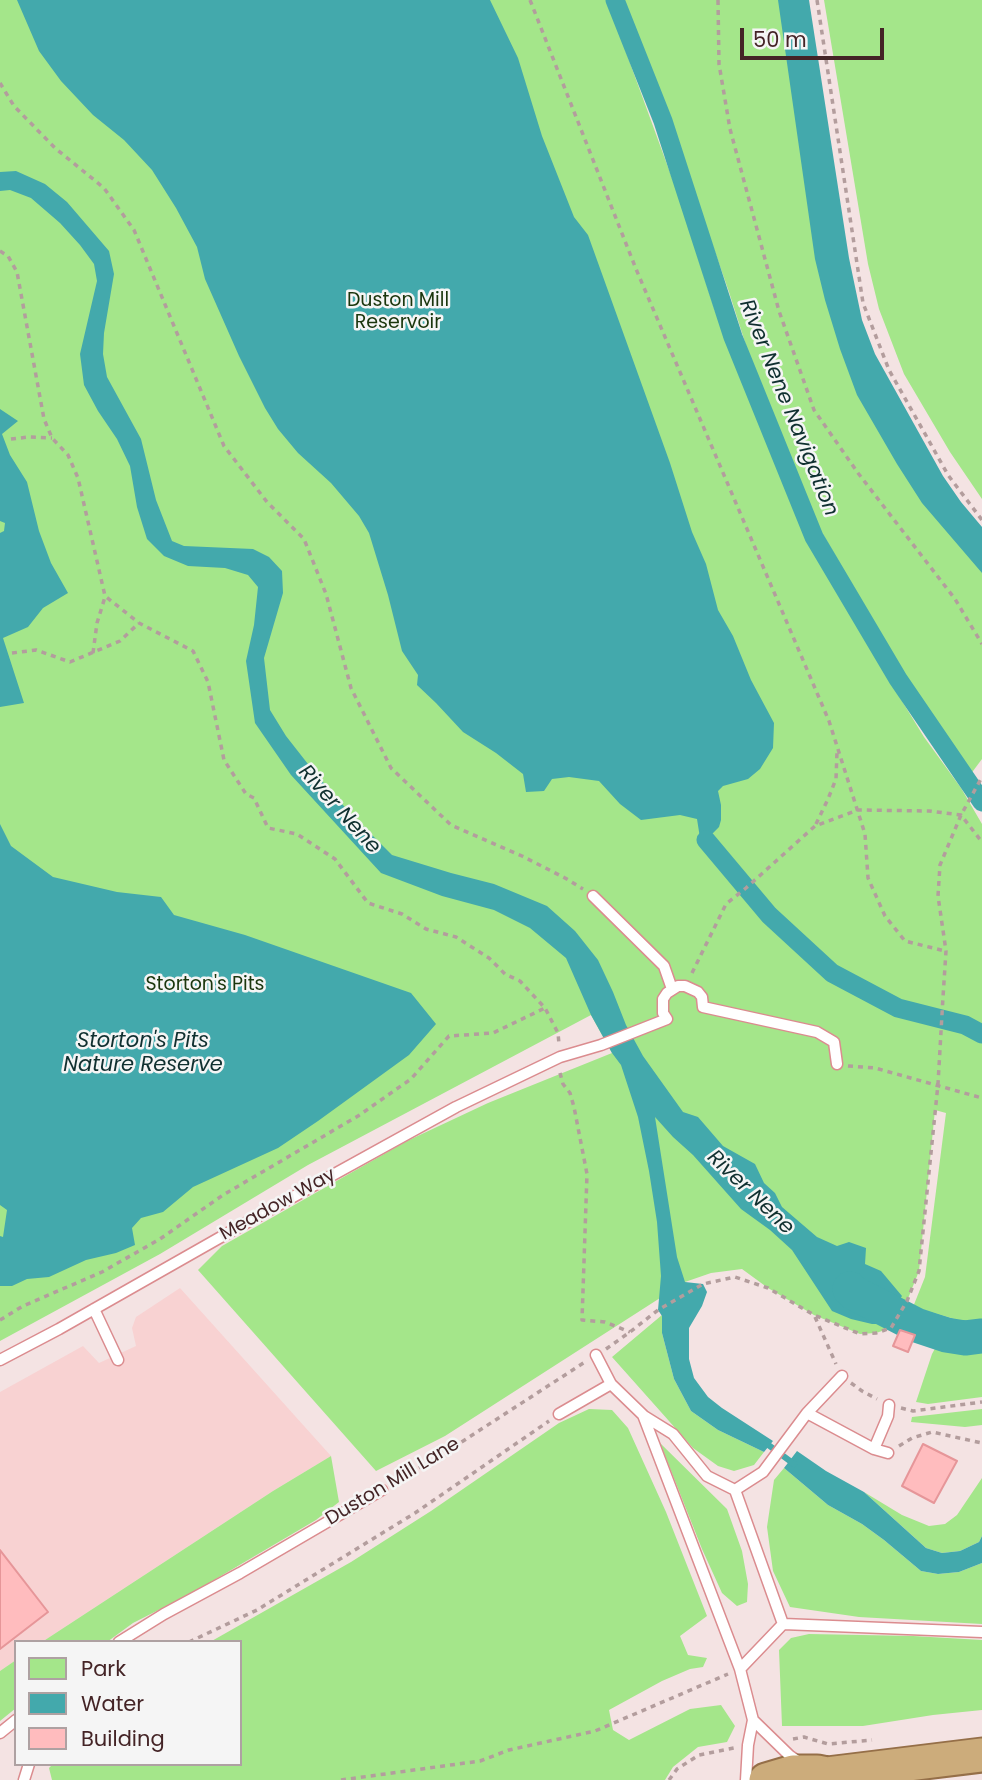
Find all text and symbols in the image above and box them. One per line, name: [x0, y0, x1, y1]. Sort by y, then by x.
scale bar: [744, 14, 888, 58]
text: 50 m: [753, 25, 807, 54]
park label: Duston Mill Reservoir: [347, 290, 449, 334]
water label: River Nene Navigation: [733, 296, 843, 520]
water label: River Nene: [292, 760, 386, 860]
park label: Storton's Pits: [145, 974, 265, 996]
water label: Storton's Pits Nature Reserve: [63, 1029, 223, 1079]
water label: River Nene: [701, 1145, 799, 1241]
street label: Meadow Way: [216, 1164, 340, 1246]
street label: Duston Mill Lane: [322, 1433, 464, 1531]
legend: [14, 1640, 242, 1766]
text: Park: [81, 1654, 126, 1683]
text: Water: [81, 1689, 144, 1718]
text: Building: [81, 1724, 165, 1753]

